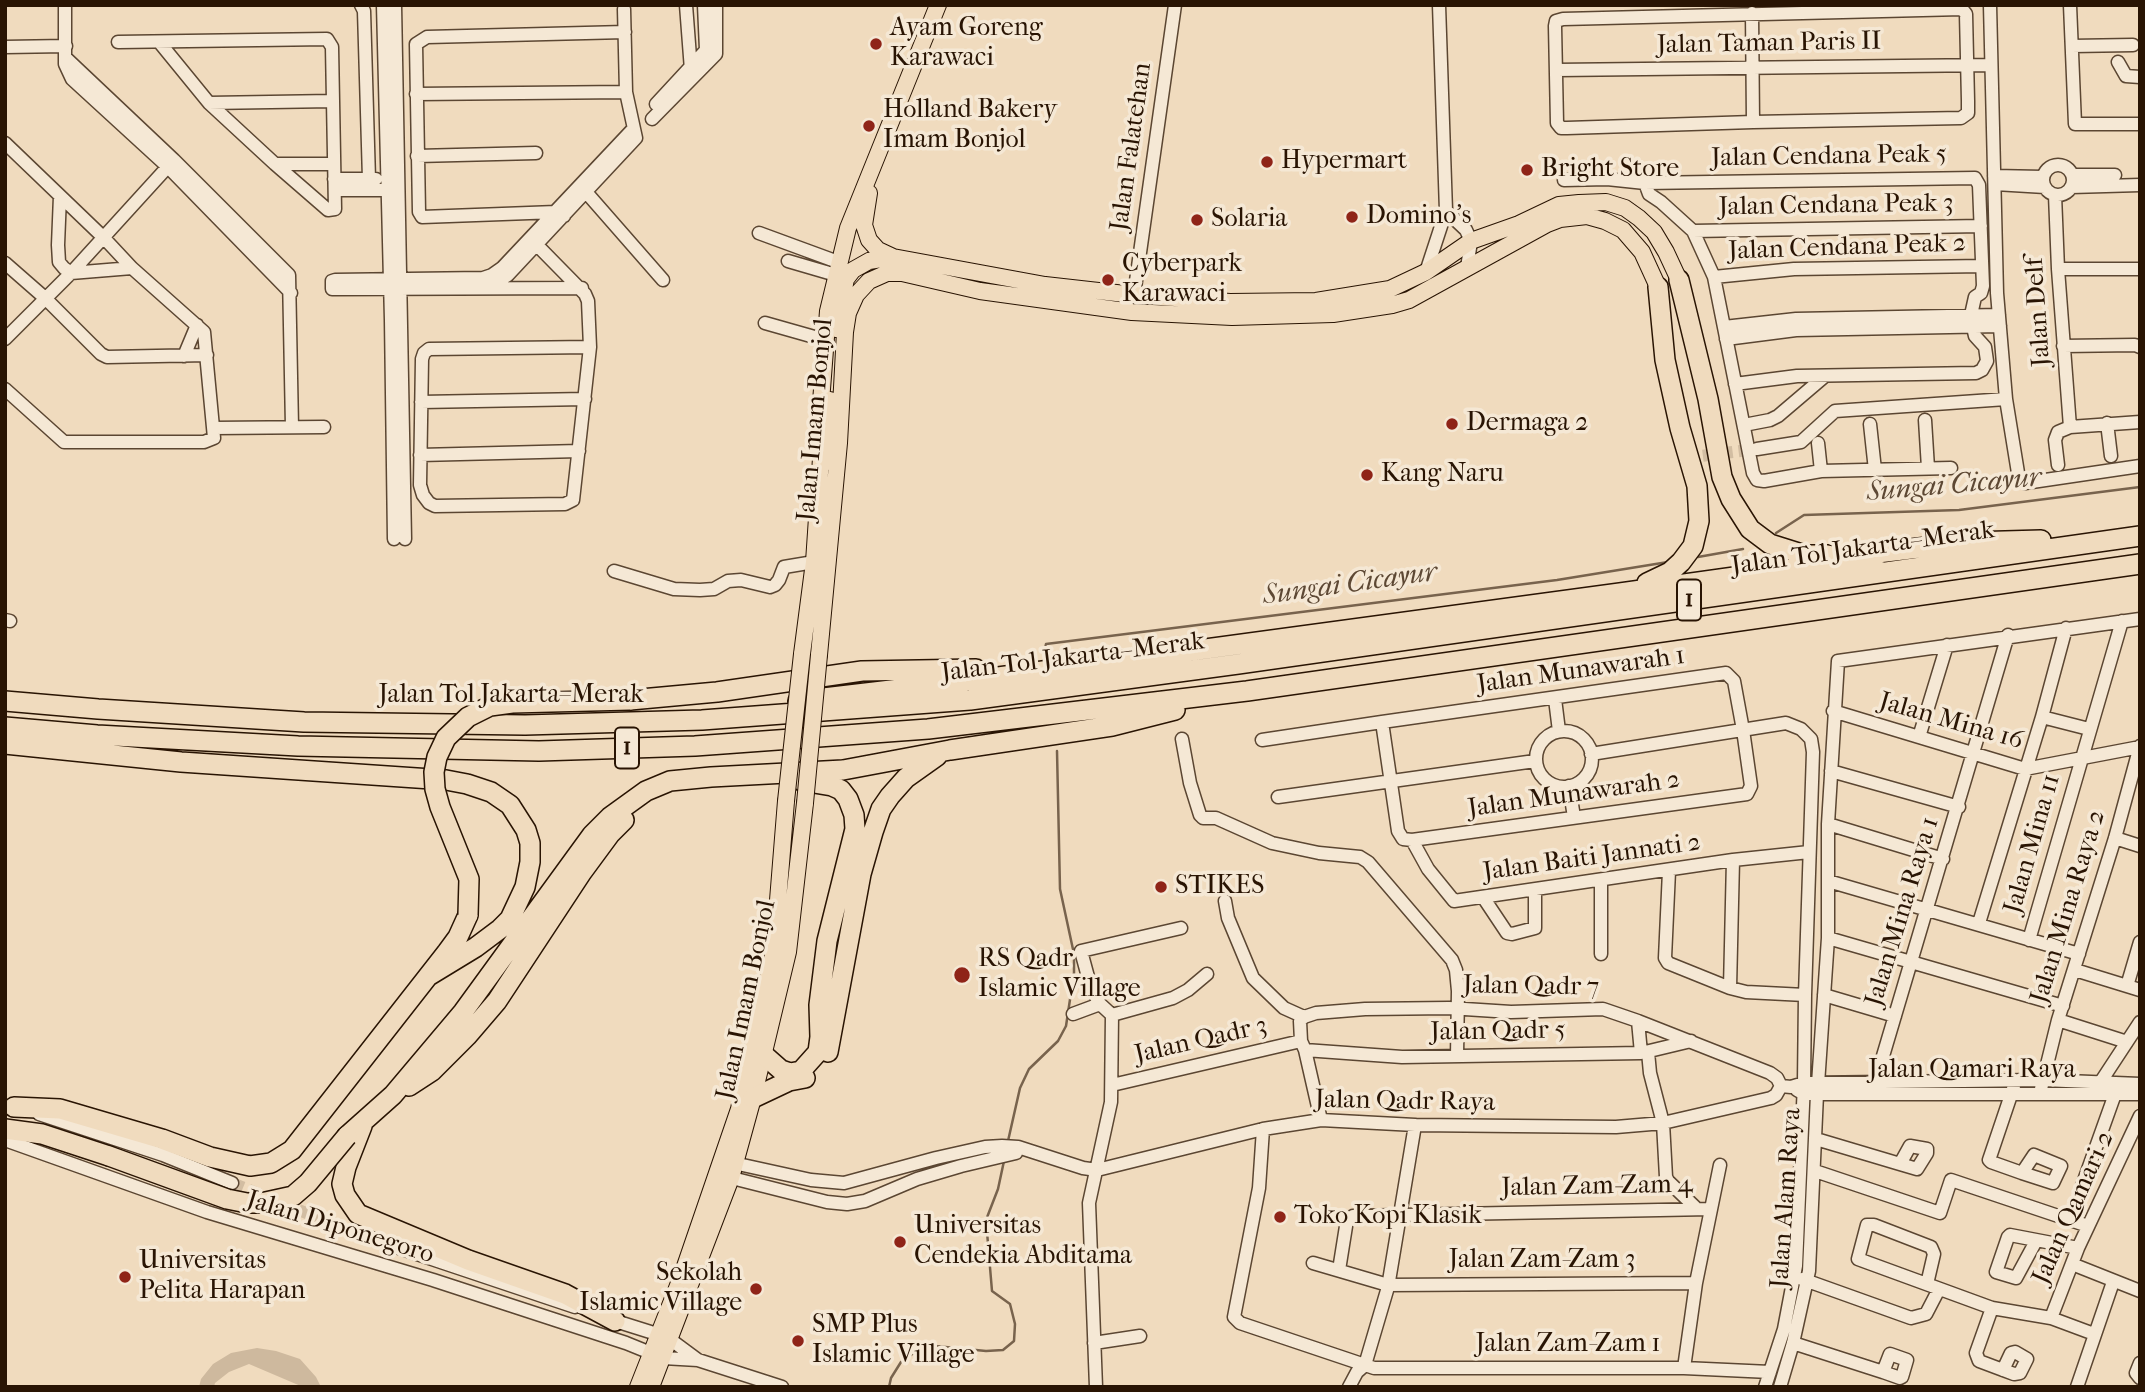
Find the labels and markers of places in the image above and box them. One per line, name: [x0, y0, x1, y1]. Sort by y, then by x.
place label: Ayam Goreng Karawaci: [890, 13, 1043, 74]
marker: Ayam Goreng Karawaci: [868, 36, 884, 52]
place label: Holland Bakery Imam Bonjol: [883, 95, 1057, 156]
marker: Holland Bakery Imam Bonjol: [861, 118, 877, 134]
place label: Hypermart: [1281, 146, 1407, 178]
marker: Hypermart: [1259, 154, 1275, 170]
place label: Bright Store: [1541, 154, 1679, 186]
marker: Bright Store: [1519, 162, 1535, 178]
place label: Domino's: [1366, 201, 1471, 233]
place label: Solaria: [1211, 204, 1287, 236]
marker: Domino's: [1344, 209, 1360, 225]
marker: Solaria: [1189, 212, 1205, 228]
place label: Cyberpark Karawaci: [1122, 249, 1242, 310]
marker: Cyberpark Karawaci: [1100, 272, 1116, 288]
place label: Dermaga 2: [1466, 408, 1588, 440]
marker: Dermaga 2: [1444, 416, 1460, 432]
place label: Kang Naru: [1381, 459, 1504, 491]
marker: Kang Naru: [1359, 467, 1375, 483]
place label: STIKES: [1175, 871, 1264, 903]
marker: STIKES: [1153, 879, 1169, 895]
place label: RS Qadr Islamic Village: [978, 944, 1141, 1006]
marker: RS Qadr Islamic Village: [952, 965, 972, 985]
place label: Toko Kopi Klasik: [1294, 1201, 1482, 1233]
marker: Toko Kopi Klasik: [1272, 1209, 1288, 1225]
place label: Universitas Cendekia Abditama: [914, 1211, 1132, 1272]
marker: Universitas Cendekia Abditama: [892, 1234, 908, 1250]
place label: Universitas Pelita Harapan: [139, 1246, 305, 1308]
place label: Sekolah Islamic Village: [579, 1258, 742, 1320]
marker: Universitas Pelita Harapan: [117, 1269, 133, 1285]
marker: Sekolah Islamic Village: [748, 1281, 764, 1297]
place label: SMP Plus Islamic Village: [812, 1310, 975, 1372]
marker: SMP Plus Islamic Village: [790, 1333, 806, 1349]

